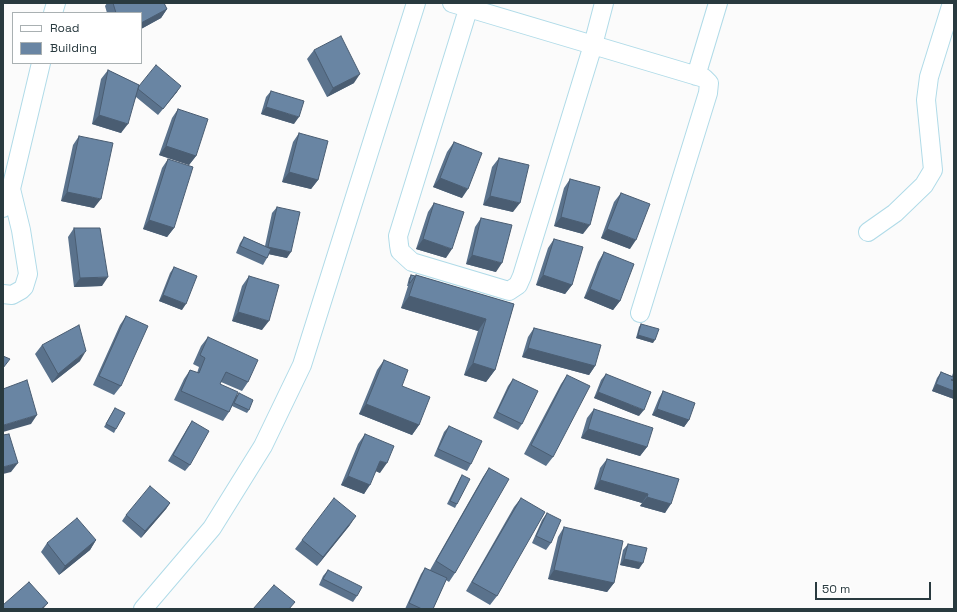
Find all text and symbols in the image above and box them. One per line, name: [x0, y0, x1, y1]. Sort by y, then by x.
legend: [12, 12, 142, 64]
text: Road: [50, 20, 79, 36]
text: Building: [50, 40, 97, 56]
scale bar: [817, 574, 933, 600]
text: 50 m: [822, 581, 850, 597]

